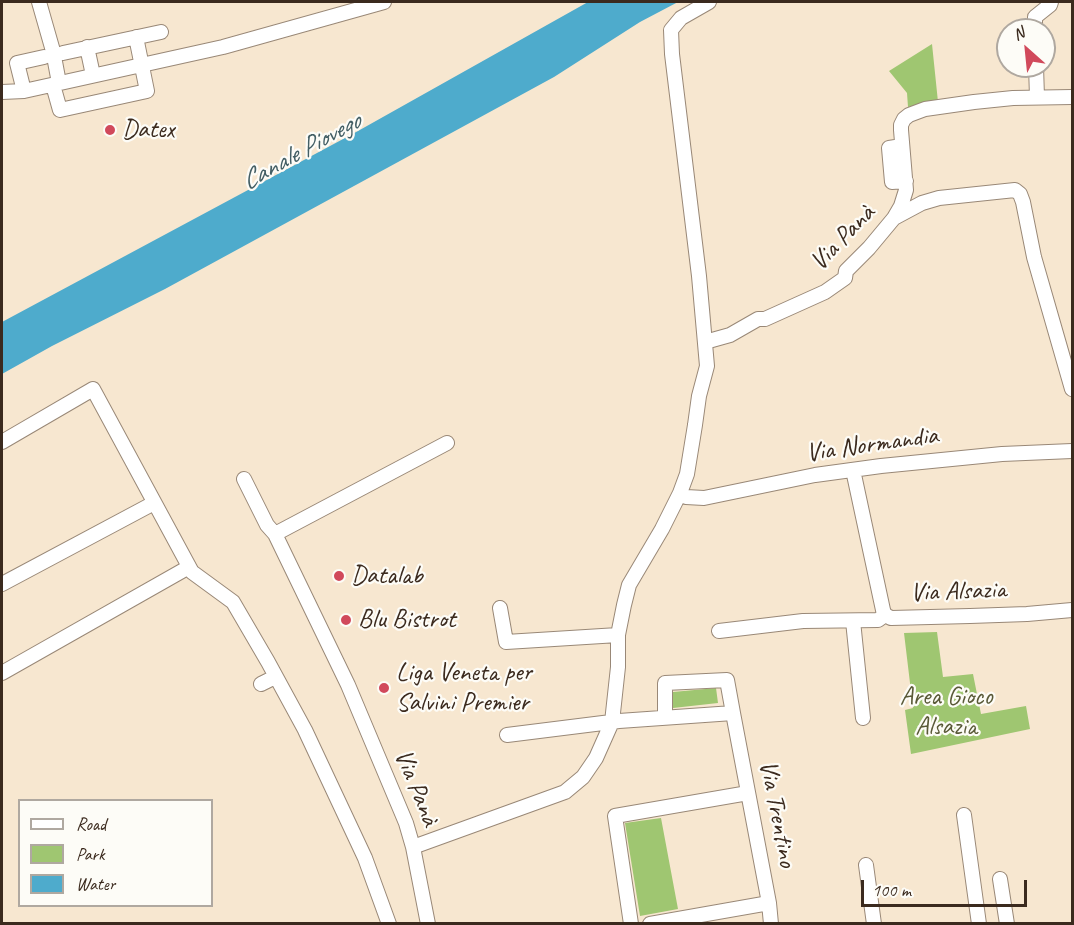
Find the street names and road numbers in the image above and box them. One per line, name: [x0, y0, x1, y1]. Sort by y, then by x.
street label: Via Panà: [804, 198, 882, 278]
street label: Via Normandia: [804, 420, 940, 470]
street label: Via Alsazia: [910, 575, 1006, 609]
street label: Via Panà: [387, 745, 445, 831]
street label: Via Trentino: [751, 758, 803, 870]

